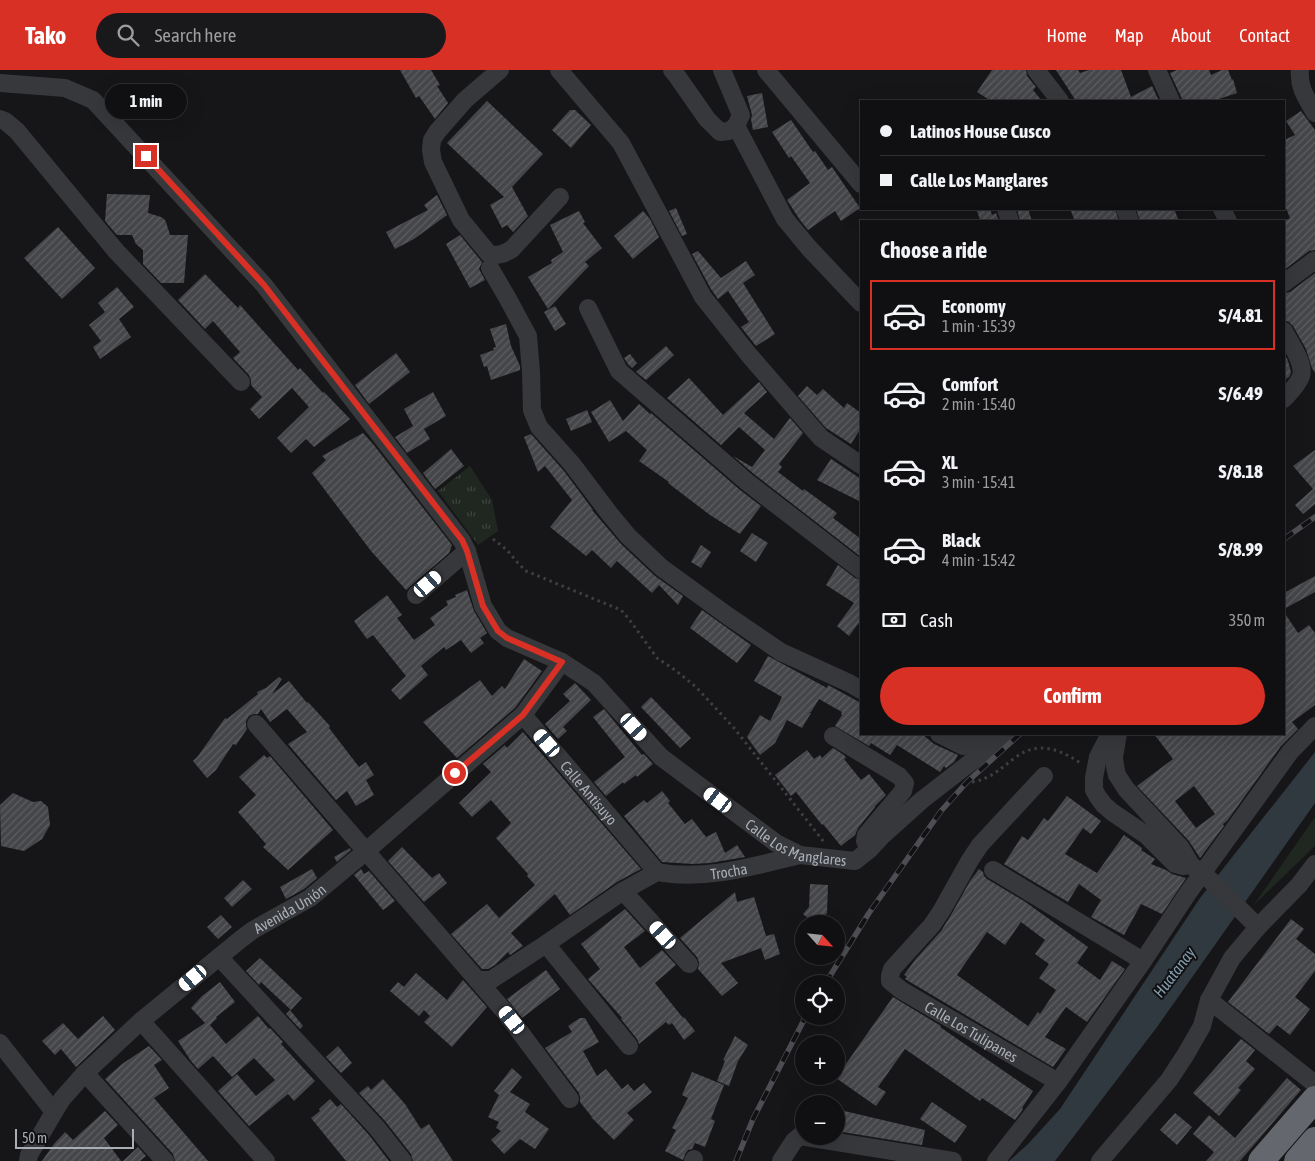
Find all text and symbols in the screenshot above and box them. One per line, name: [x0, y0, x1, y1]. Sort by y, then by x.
search box: [96, 13, 446, 58]
icon: search: [114, 21, 142, 49]
text: Tako: [25, 22, 66, 49]
text: Search here: [154, 24, 236, 46]
text: Home: [1047, 25, 1087, 46]
text: Map: [1115, 25, 1144, 46]
text: About: [1172, 25, 1211, 46]
text: Contact: [1239, 25, 1290, 46]
callout: 1 min: [105, 83, 187, 118]
text: 1 min: [130, 92, 162, 110]
text: Latinos House Cusco: [910, 120, 1051, 142]
route end: [135, 145, 157, 167]
text: Calle Los Manglares: [910, 169, 1048, 191]
text: Choose a ride: [880, 237, 987, 263]
icon: car: [882, 293, 927, 338]
text: Economy: [942, 295, 1006, 317]
text: S/4.81: [1218, 304, 1263, 326]
text: 1 min · 15:39: [942, 317, 1015, 335]
icon: car: [882, 371, 927, 416]
text: Comfort: [942, 373, 998, 395]
text: S/6.49: [1218, 382, 1263, 404]
text: 2 min · 15:40: [942, 395, 1015, 413]
icon: car: [882, 449, 927, 494]
text: XL: [942, 451, 958, 473]
text: S/8.18: [1218, 460, 1263, 482]
text: 3 min · 15:41: [942, 473, 1015, 491]
icon: car: [882, 527, 927, 572]
text: Black: [942, 529, 980, 551]
text: S/8.99: [1218, 538, 1263, 560]
text: 4 min · 15:42: [942, 551, 1015, 569]
car: [411, 568, 444, 600]
icon: cash: [880, 606, 908, 634]
text: Cash: [920, 609, 953, 631]
text: 350 m: [1229, 611, 1265, 629]
button: Confirm: [880, 667, 1265, 725]
car: [618, 711, 649, 743]
car: [531, 727, 562, 759]
street label: Calle Antisuyo: [557, 757, 621, 828]
route start: [444, 762, 466, 784]
car: [701, 785, 734, 815]
street label: Calle Los Manglares: [743, 815, 847, 869]
street label: Trocha: [709, 859, 749, 882]
street label: Avenida Unión: [251, 880, 329, 936]
north arrow: [795, 915, 845, 965]
map controls: [795, 915, 845, 1145]
car: [647, 919, 678, 951]
water label: Huatanay: [1149, 943, 1200, 1001]
car: [176, 963, 209, 993]
button: locate: [795, 975, 845, 1025]
street label: Calle Los Tulipanes: [922, 997, 1021, 1065]
car: [496, 1004, 527, 1036]
button: +: [795, 1035, 845, 1085]
button: −: [795, 1095, 845, 1145]
scale bar: [15, 1126, 134, 1149]
text: 50 m: [22, 1130, 47, 1146]

